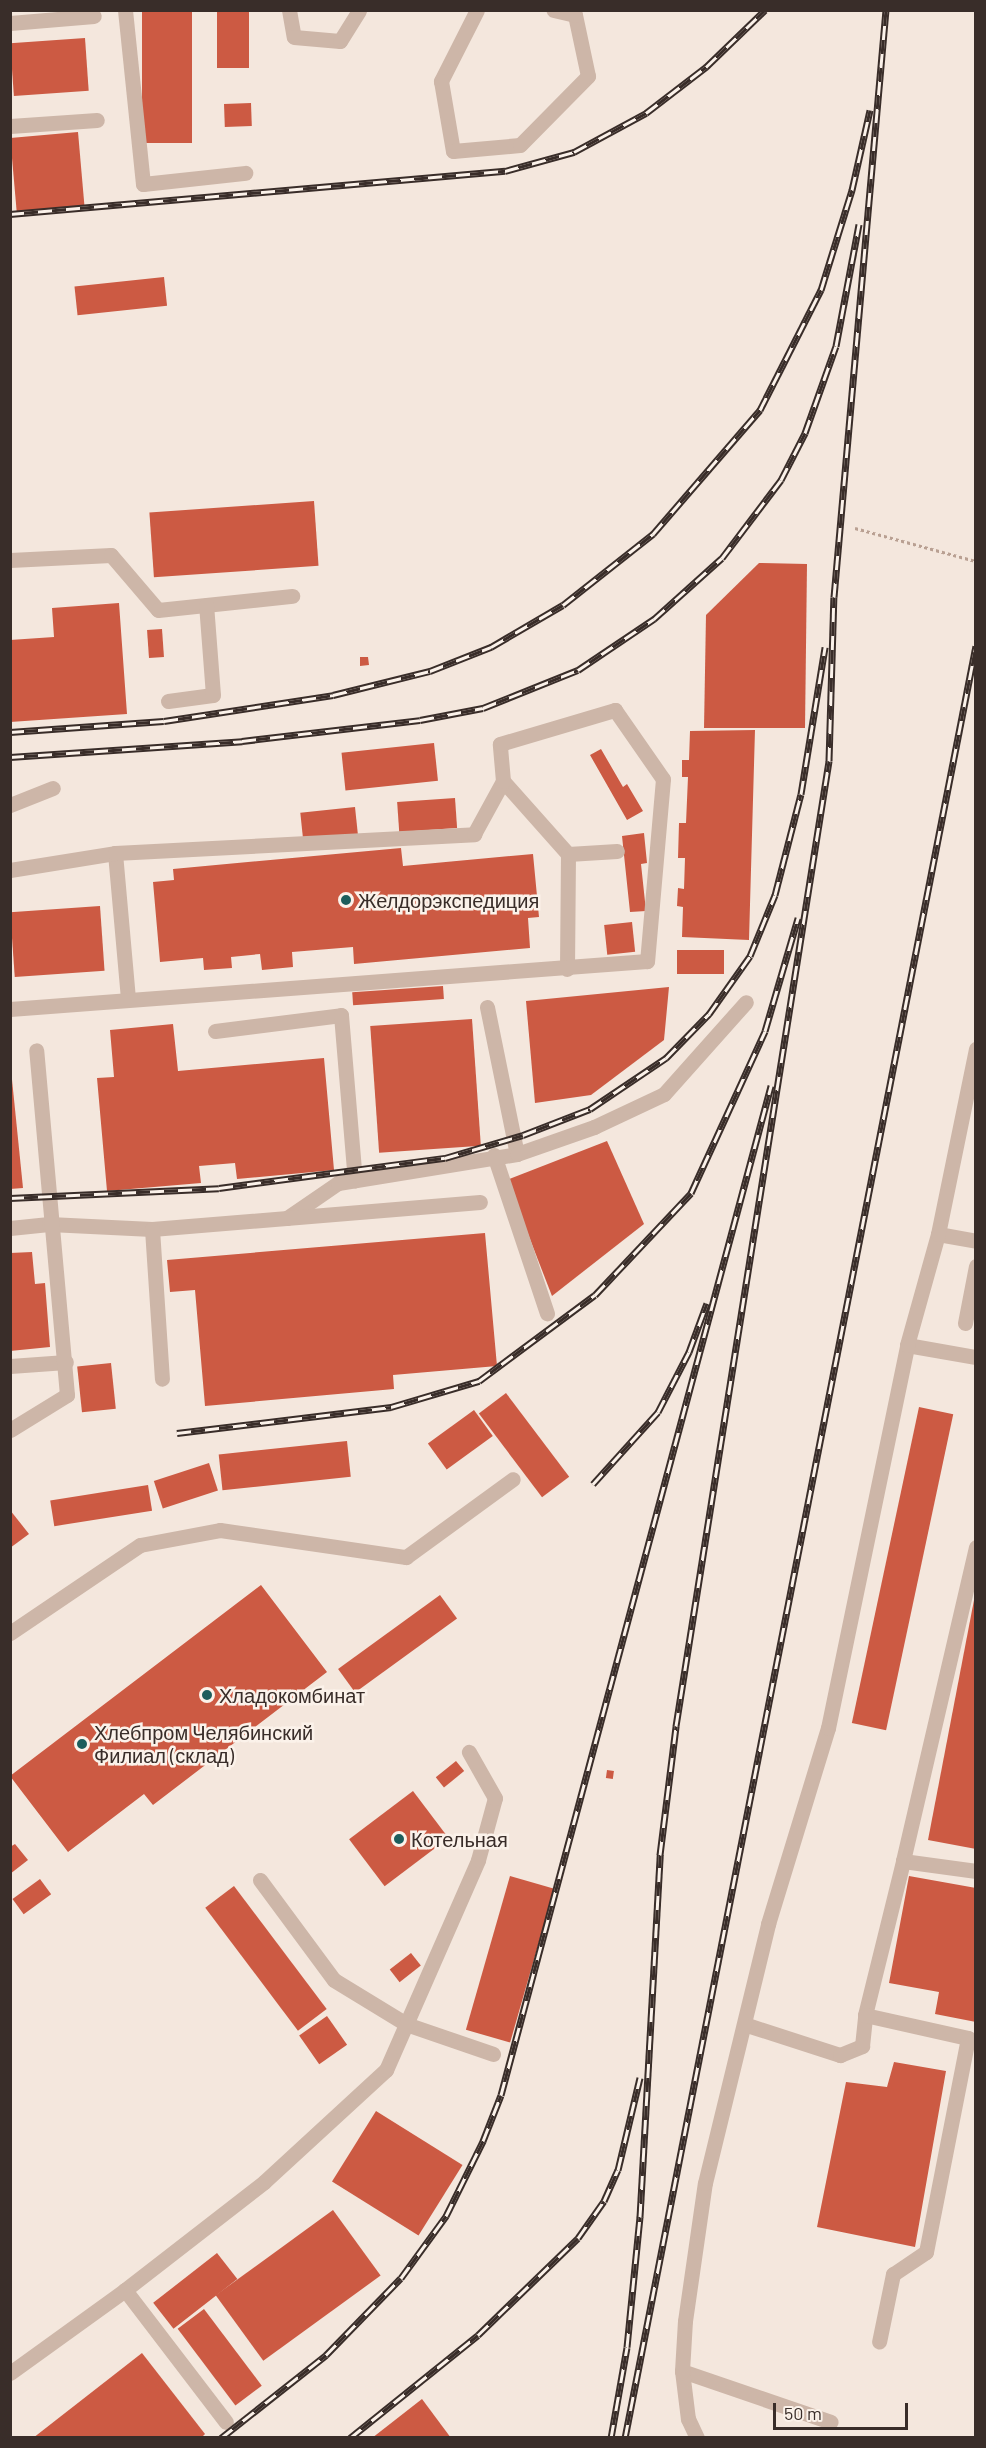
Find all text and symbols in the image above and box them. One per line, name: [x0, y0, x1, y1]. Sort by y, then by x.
place label: Желдорэкспедиция: [358, 888, 539, 912]
marker: Желдорэкспедиция: [339, 893, 353, 907]
place label: Хладокомбинат: [219, 1683, 365, 1707]
marker: Хладокомбинат: [200, 1688, 214, 1702]
place label: Хлебпром Челябинский Филиал (склад): [94, 1720, 313, 1767]
marker: Хлебпром Челябинский Филиал (склад): [75, 1737, 89, 1751]
place label: Котельная: [411, 1827, 508, 1851]
marker: Котельная: [392, 1832, 406, 1846]
scale bar: [776, 2391, 911, 2429]
text: 50 m: [784, 2402, 822, 2424]

